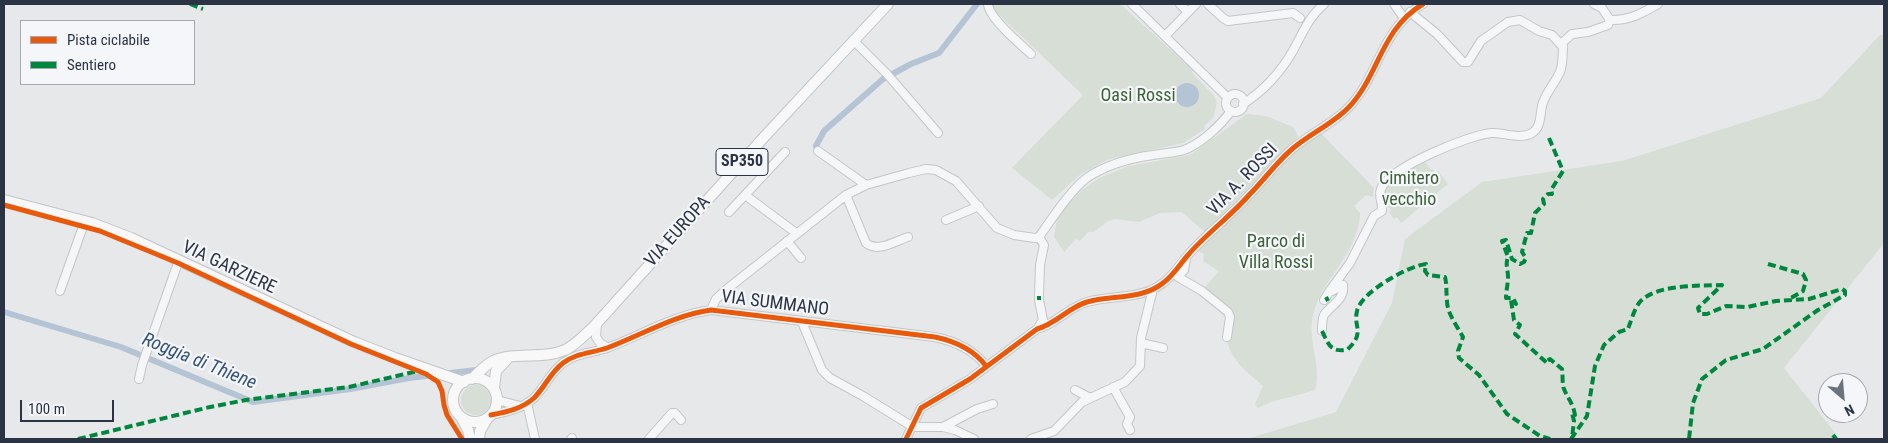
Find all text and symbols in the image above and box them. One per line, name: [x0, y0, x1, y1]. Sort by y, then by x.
legend: [20, 20, 195, 85]
text: Pista ciclabile: [67, 31, 150, 49]
text: Sentiero: [67, 56, 116, 74]
park label: Oasi Rossi: [1100, 85, 1176, 107]
street label: VIA A. ROSSI: [1203, 139, 1283, 221]
road number: SP350: [716, 148, 768, 176]
park label: Cimitero vecchio: [1379, 168, 1439, 210]
street label: VIA EUROPA: [641, 192, 715, 272]
park label: Parco di Villa Rossi: [1239, 231, 1313, 274]
street label: VIA GARZIERE: [179, 237, 279, 299]
street label: VIA SUMMANO: [720, 287, 830, 321]
water label: Roggia di Thiene: [139, 329, 259, 395]
north arrow: [1818, 373, 1868, 423]
scale bar: [22, 390, 116, 422]
text: 100 m: [28, 400, 65, 418]
text: N: [1842, 401, 1857, 420]

